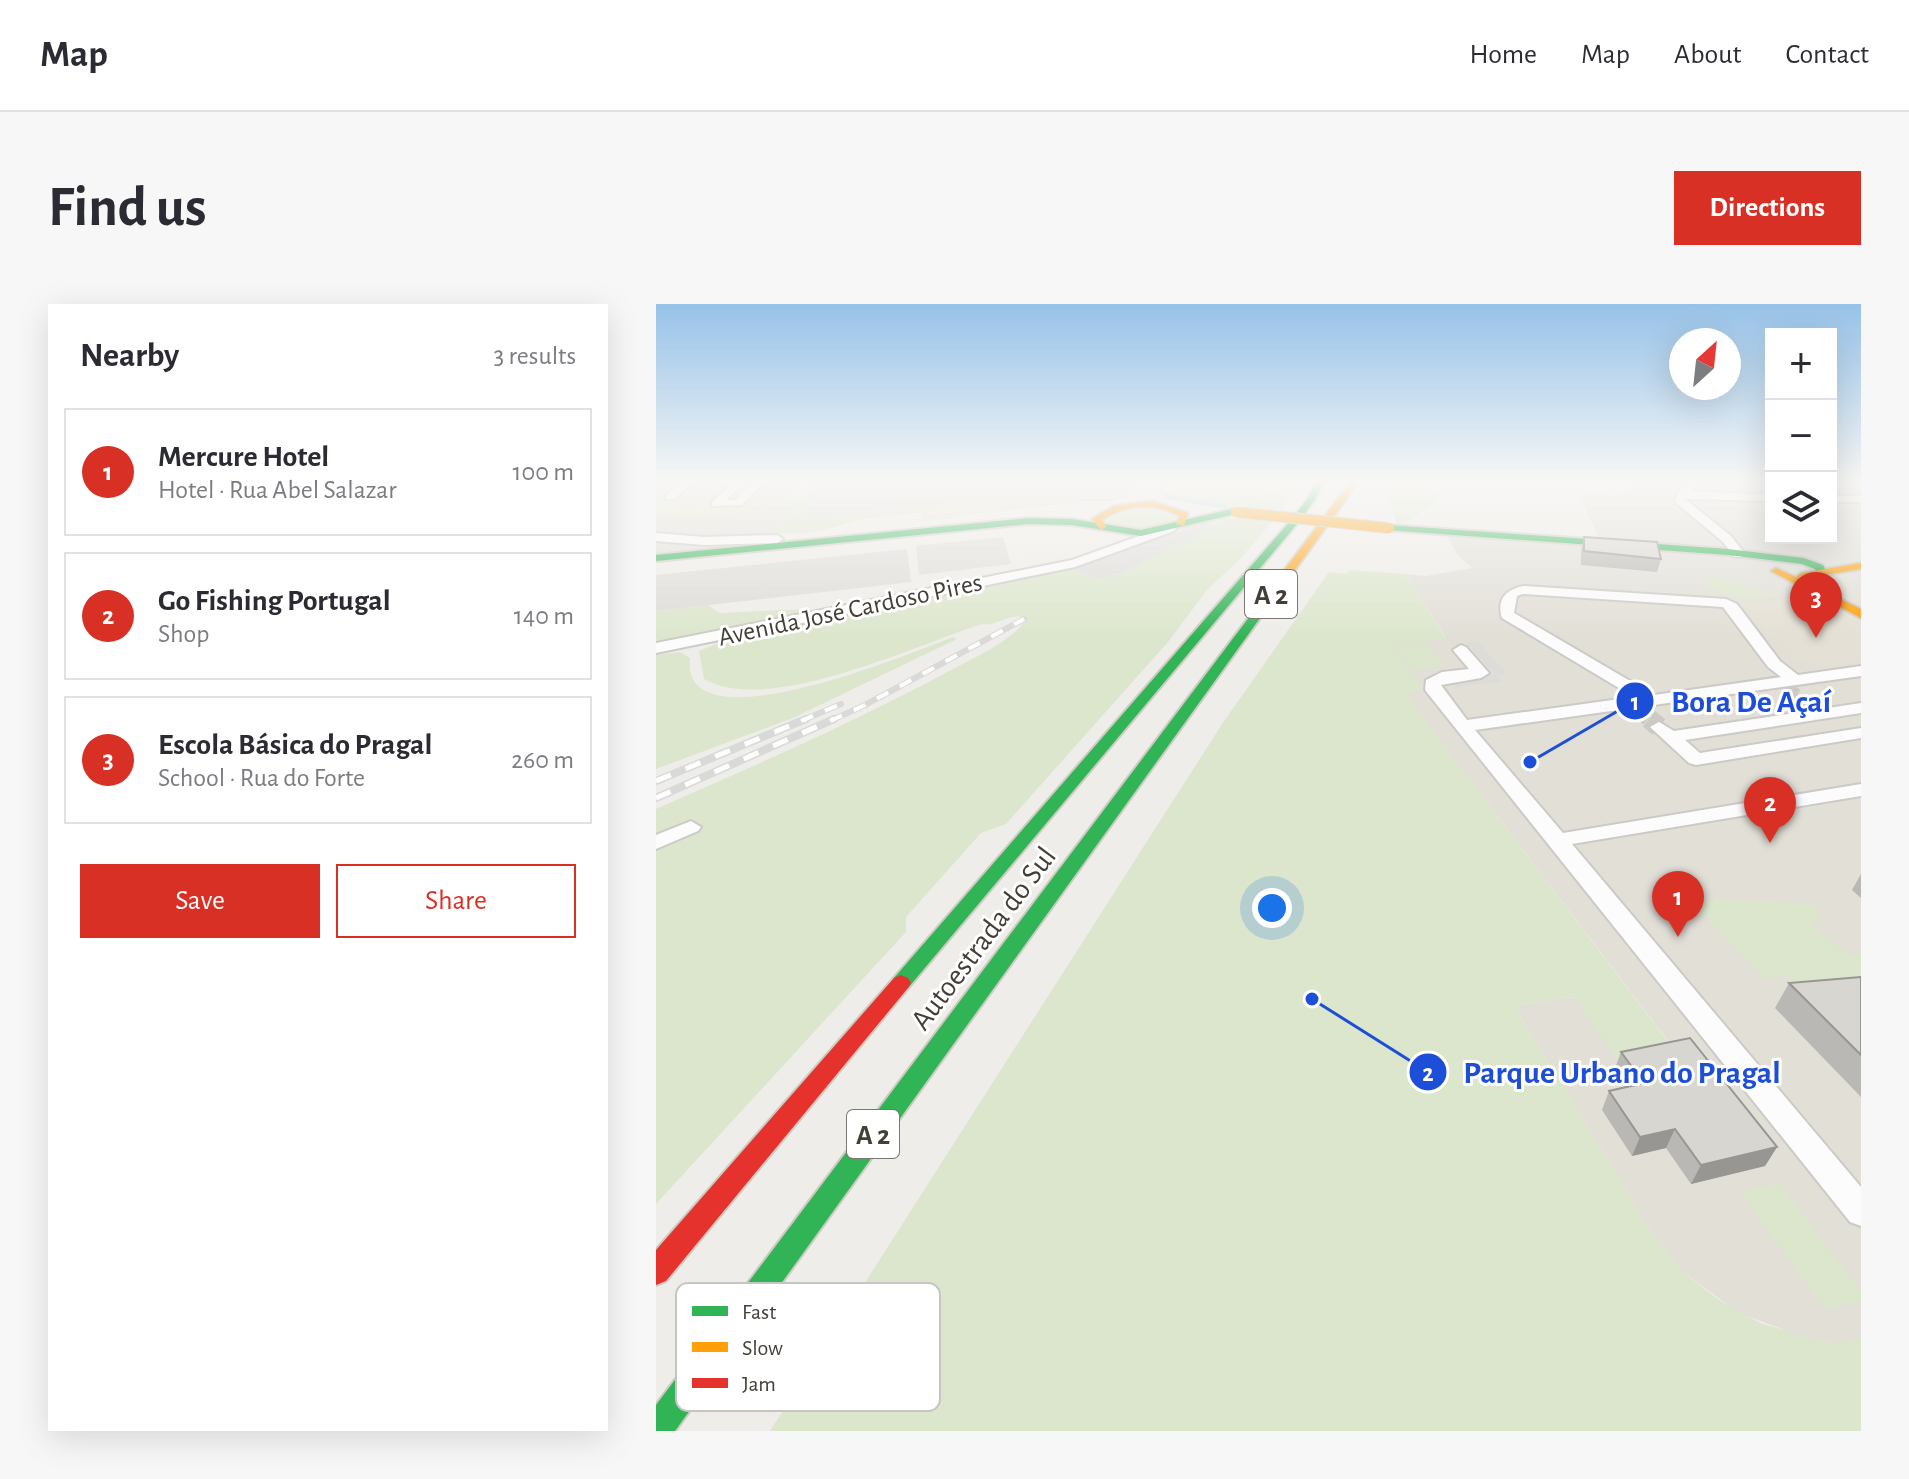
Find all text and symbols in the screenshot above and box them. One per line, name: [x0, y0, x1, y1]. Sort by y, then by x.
text: Map: [40, 36, 108, 74]
text: Home: [1470, 41, 1537, 69]
text: Map: [1581, 41, 1630, 69]
text: About: [1674, 41, 1742, 69]
text: Contact: [1786, 41, 1869, 69]
button: Directions: [1674, 171, 1861, 245]
text: Find us: [48, 180, 206, 236]
north arrow: [1669, 328, 1741, 400]
map controls: [1765, 328, 1837, 544]
button: +: [1765, 328, 1837, 400]
text: Nearby: [80, 339, 179, 373]
text: 3 results: [493, 343, 576, 369]
button: −: [1765, 400, 1837, 472]
text: Mercure Hotel: [158, 442, 329, 472]
text: 1: [103, 459, 113, 485]
text: 100 m: [513, 459, 574, 485]
button: layers: [1765, 472, 1837, 544]
text: Hotel · Rua Abel Salazar: [158, 477, 397, 503]
street label: Avenida José Cardoso Pires: [716, 569, 985, 651]
road number: A 2: [1245, 570, 1297, 618]
pin: 3: [1790, 572, 1842, 638]
text: Go Fishing Portugal: [158, 586, 391, 616]
text: 2: [102, 603, 114, 629]
text: 140 m: [514, 603, 574, 629]
text: Shop: [158, 621, 210, 647]
callout: Bora De Açaí: [1615, 673, 1847, 729]
text: Bora De Açaí: [1671, 686, 1832, 718]
text: 1: [1631, 691, 1639, 715]
text: Escola Básica do Pragal: [158, 730, 432, 760]
text: 3: [102, 747, 114, 773]
text: 260 m: [511, 747, 574, 773]
text: School · Rua do Forte: [158, 765, 365, 791]
pin: 2: [1744, 777, 1796, 843]
street label: Autoestrada do Sul: [906, 842, 1062, 1036]
button: Save: [80, 864, 320, 938]
button: Share: [336, 864, 576, 938]
pin: 1: [1652, 871, 1704, 937]
your location: [1252, 888, 1292, 928]
callout: Parque Urbano do Pragal: [1408, 1044, 1797, 1100]
text: Parque Urbano do Pragal: [1463, 1057, 1781, 1089]
text: 2: [1422, 1062, 1434, 1086]
road number: A 2: [847, 1110, 899, 1158]
legend: [676, 1283, 940, 1411]
text: Fast: [742, 1301, 776, 1323]
text: Slow: [742, 1337, 783, 1359]
text: Jam: [742, 1373, 776, 1395]

